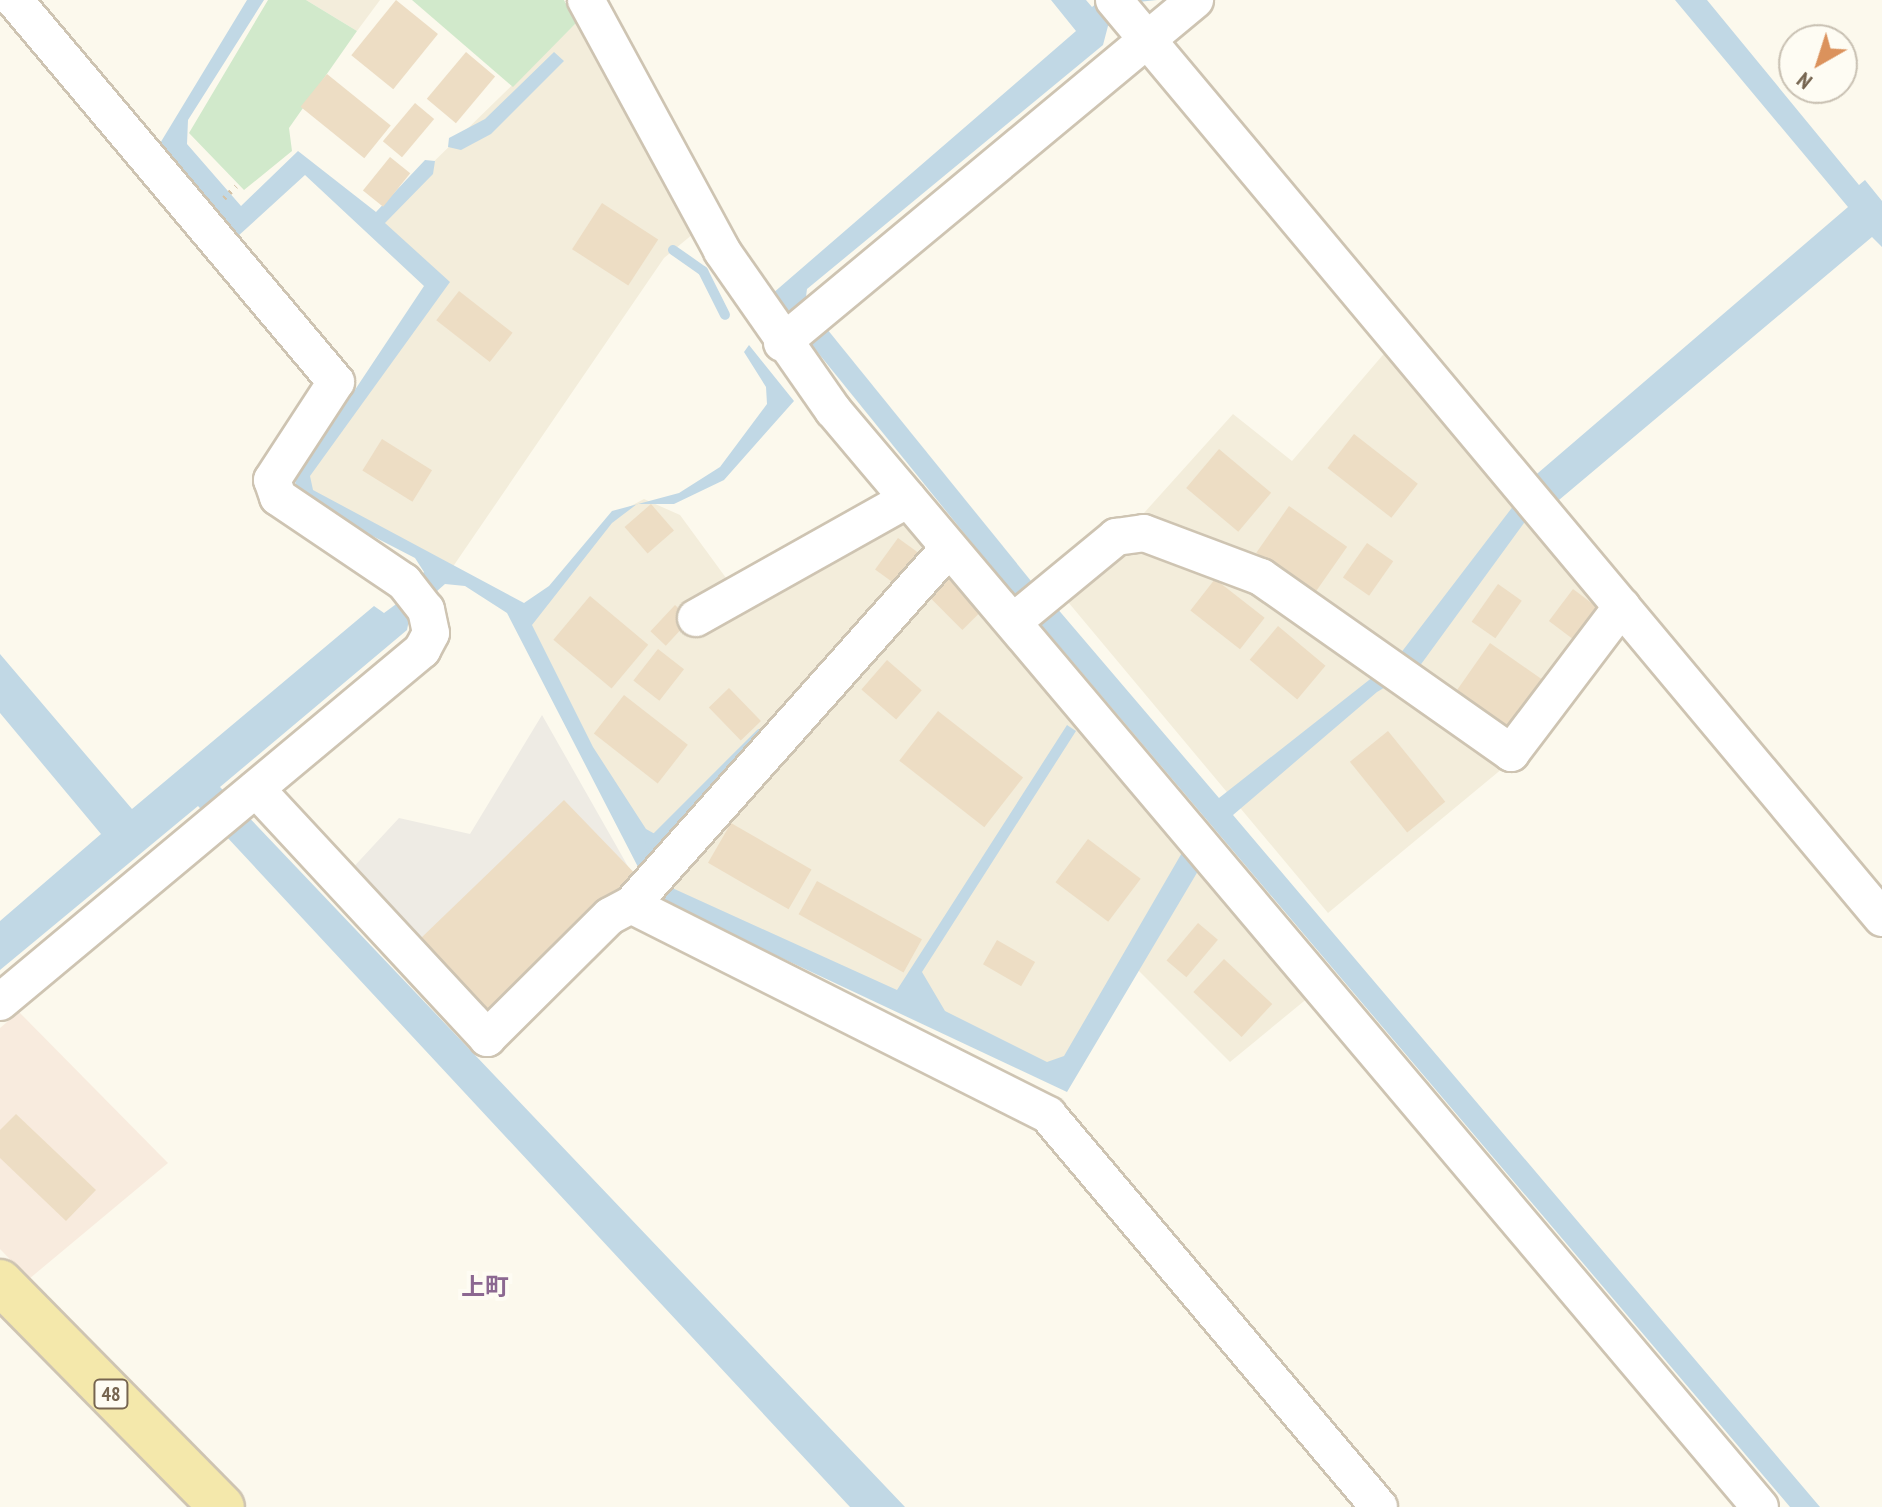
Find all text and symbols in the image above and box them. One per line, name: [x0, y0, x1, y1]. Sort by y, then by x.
north arrow: [1778, 24, 1858, 104]
text: N: [1791, 66, 1818, 96]
district label: 上町: [461, 1273, 509, 1301]
road number: 48: [93, 1378, 129, 1410]

